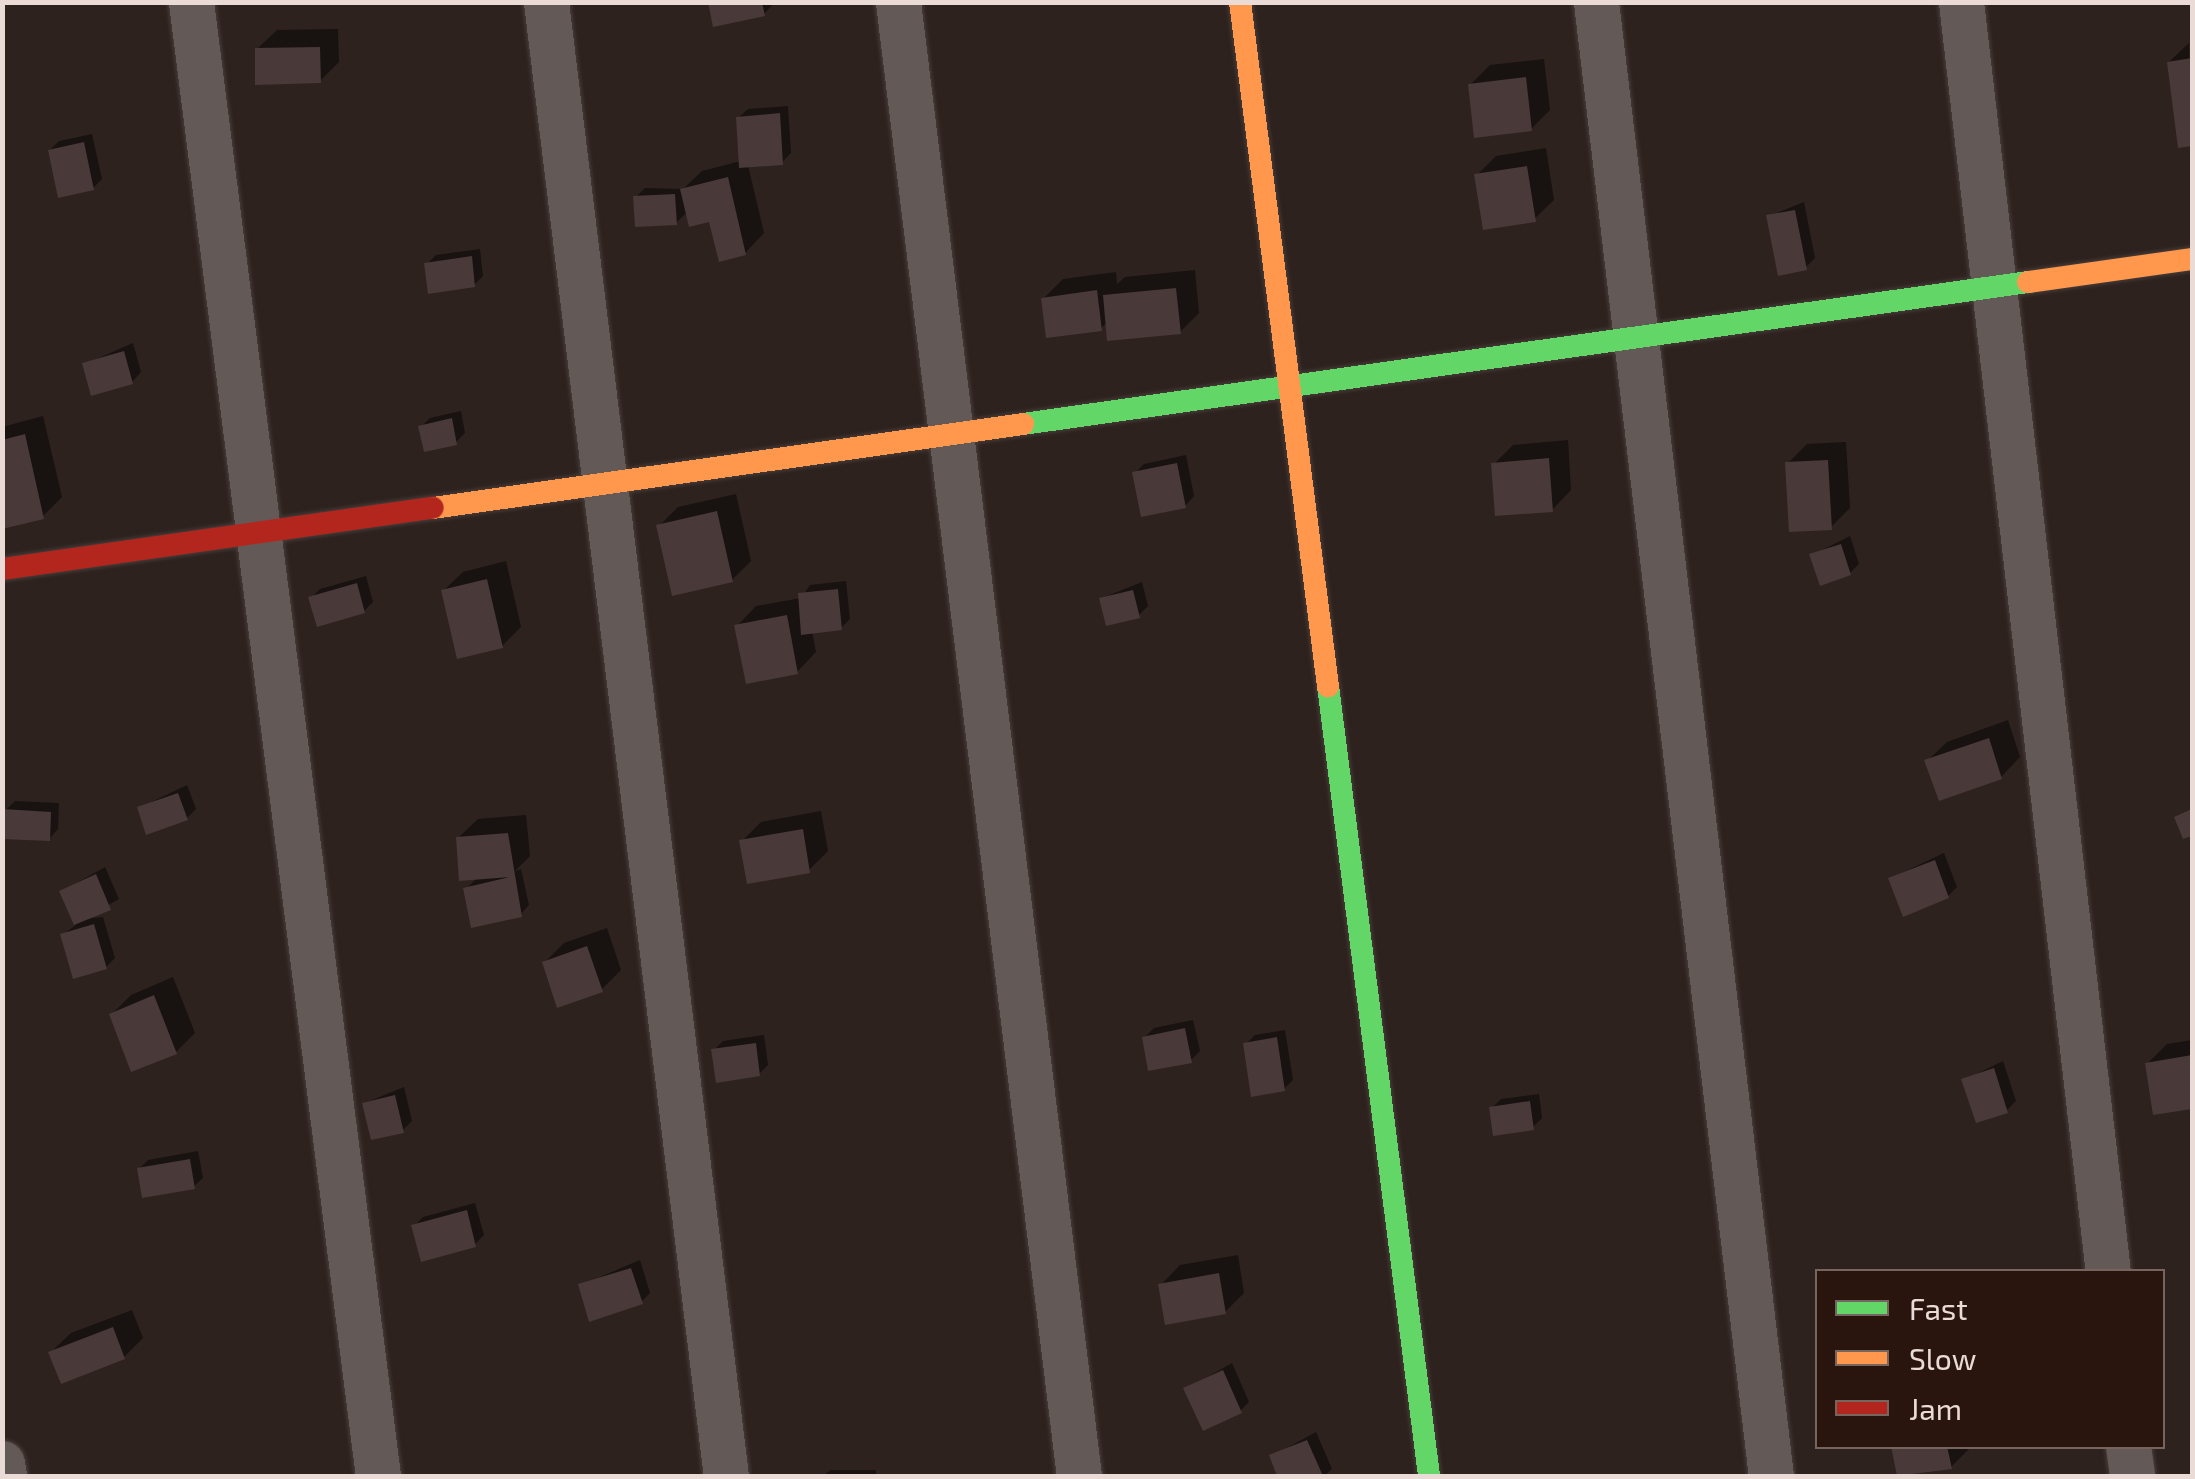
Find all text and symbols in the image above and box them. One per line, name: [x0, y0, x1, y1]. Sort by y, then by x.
legend: [1815, 1269, 2165, 1449]
text: Fast: [1909, 1290, 1968, 1326]
text: Slow: [1909, 1340, 1976, 1376]
text: Jam: [1909, 1390, 1962, 1426]

